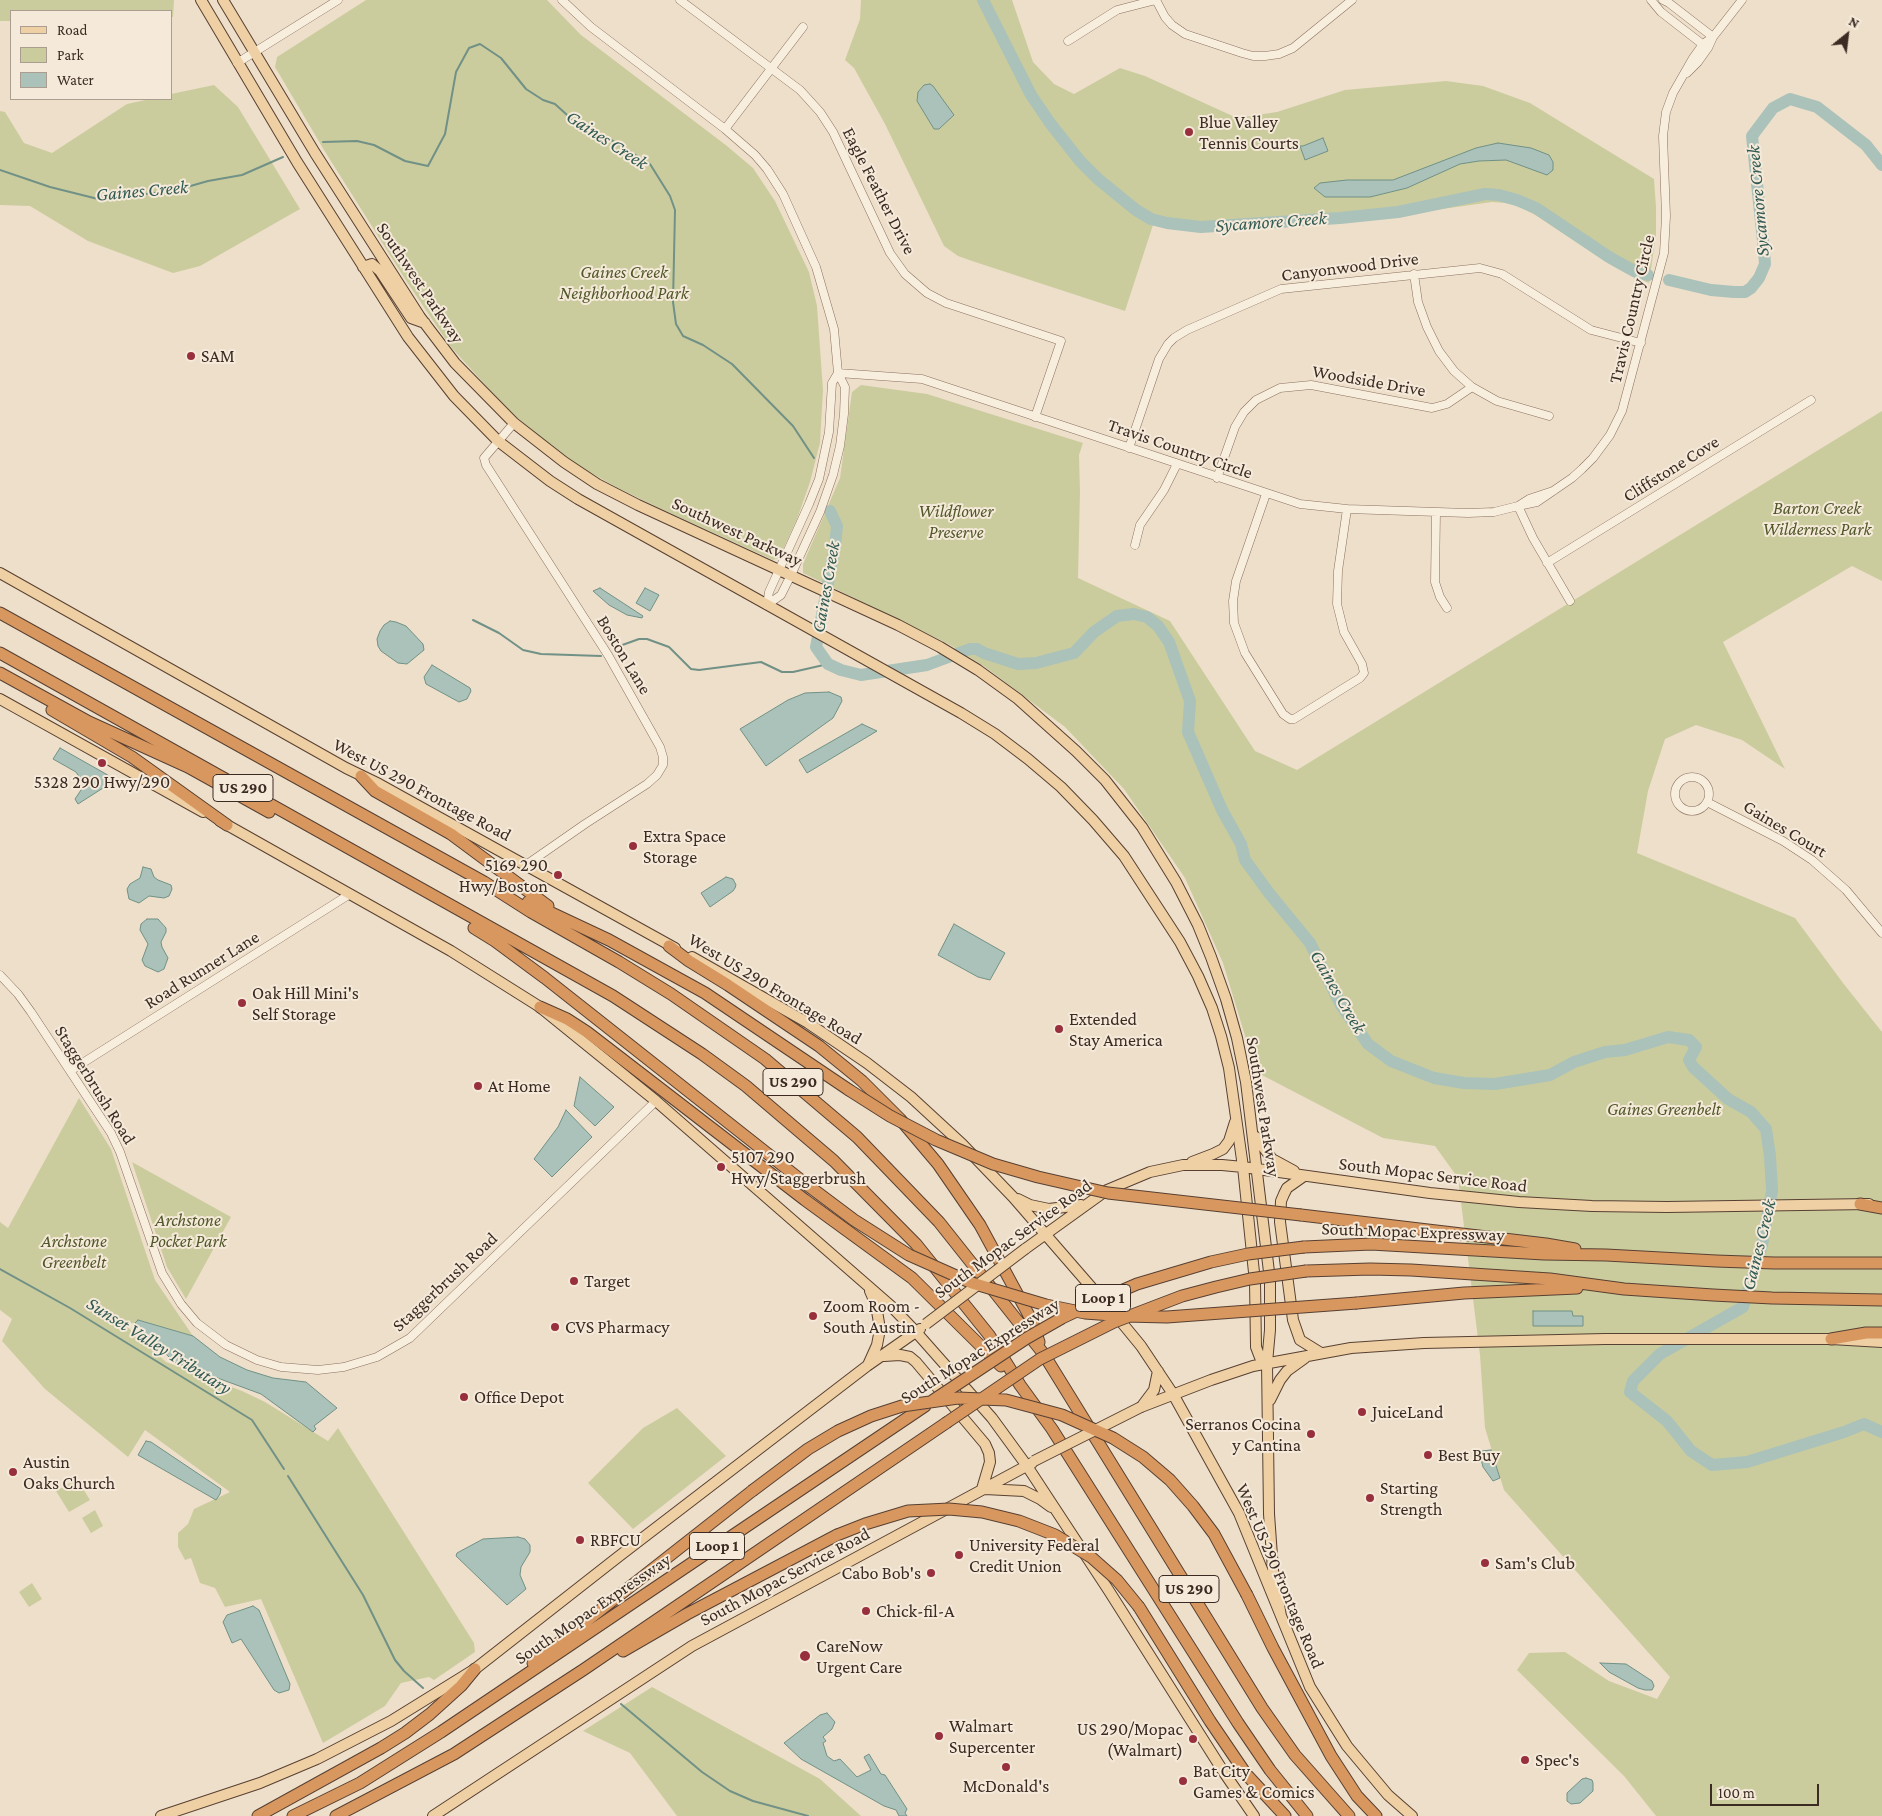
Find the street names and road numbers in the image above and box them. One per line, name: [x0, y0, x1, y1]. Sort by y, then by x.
street label: Eagle Feather Drive: [838, 124, 920, 258]
street label: Southwest Parkway: [372, 218, 468, 348]
street label: Travis Country Circle: [1604, 233, 1660, 385]
street label: Canyonwood Drive: [1280, 248, 1420, 286]
street label: Woodside Drive: [1311, 360, 1427, 402]
street label: Travis Country Circle: [1105, 414, 1255, 484]
street label: Cliffstone Cove: [1619, 431, 1723, 507]
street label: Southwest Parkway: [668, 492, 806, 572]
street label: Boston Lane: [592, 611, 656, 699]
street label: West US 290 Frontage Road: [329, 734, 515, 846]
road number: US 290: [213, 774, 273, 801]
street label: Gaines Court: [1739, 796, 1831, 862]
street label: Road Runner Lane: [141, 926, 263, 1014]
street label: West US 290 Frontage Road: [684, 929, 866, 1049]
street label: Staggerbrush Road: [50, 1022, 140, 1148]
street label: Southwest Parkway: [1241, 1036, 1285, 1178]
road number: US 290: [763, 1068, 823, 1096]
street label: South Mopac Service Road: [1338, 1153, 1528, 1197]
street label: South Mopac Service Road: [930, 1175, 1096, 1303]
street label: South Mopac Expressway: [1321, 1218, 1505, 1246]
street label: Staggerbrush Road: [388, 1228, 502, 1336]
road number: Loop 1: [1076, 1285, 1130, 1312]
street label: South Mopac Expressway: [897, 1293, 1063, 1409]
street label: West US 290 Frontage Road: [1231, 1480, 1329, 1672]
street label: South Mopac Service Road: [696, 1523, 874, 1631]
road number: Loop 1: [690, 1532, 744, 1560]
street label: South Mopac Expressway: [511, 1549, 675, 1669]
road number: US 290: [1159, 1576, 1219, 1602]

